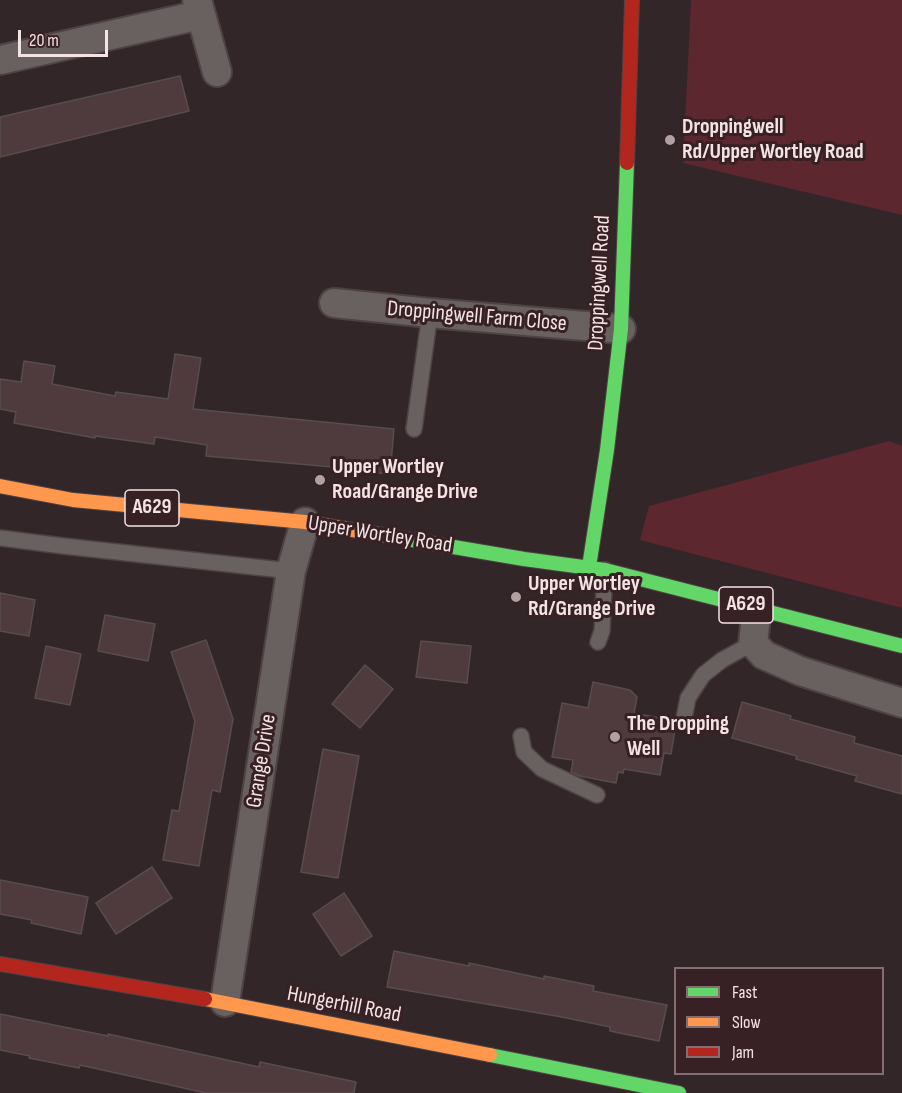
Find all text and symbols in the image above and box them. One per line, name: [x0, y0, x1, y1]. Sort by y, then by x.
scale bar: [21, 18, 111, 56]
text: 20 m: [29, 30, 59, 51]
place label: Droppingwell Rd/Upper Wortley Road: [682, 114, 864, 166]
marker: Droppingwell Rd/Upper Wortley Road: [663, 133, 677, 147]
street label: Droppingwell Road: [583, 215, 617, 351]
street label: Droppingwell Farm Close: [386, 296, 568, 338]
place label: Upper Wortley Road/Grange Drive: [332, 454, 478, 506]
marker: Upper Wortley Road/Grange Drive: [313, 473, 327, 487]
road number: A629: [125, 490, 179, 526]
street label: Upper Wortley Road: [306, 511, 454, 559]
place label: Upper Wortley Rd/Grange Drive: [528, 571, 655, 622]
road number: A629: [719, 587, 773, 623]
marker: Upper Wortley Rd/Grange Drive: [509, 590, 523, 604]
place label: The Dropping Well: [627, 711, 729, 762]
street label: Grange Drive: [242, 712, 282, 810]
marker: The Dropping Well: [608, 730, 622, 744]
legend: [674, 967, 884, 1075]
street label: Hungerhill Road: [285, 981, 403, 1029]
text: Fast: [732, 982, 757, 1003]
text: Slow: [732, 1012, 761, 1033]
text: Jam: [732, 1042, 754, 1063]

